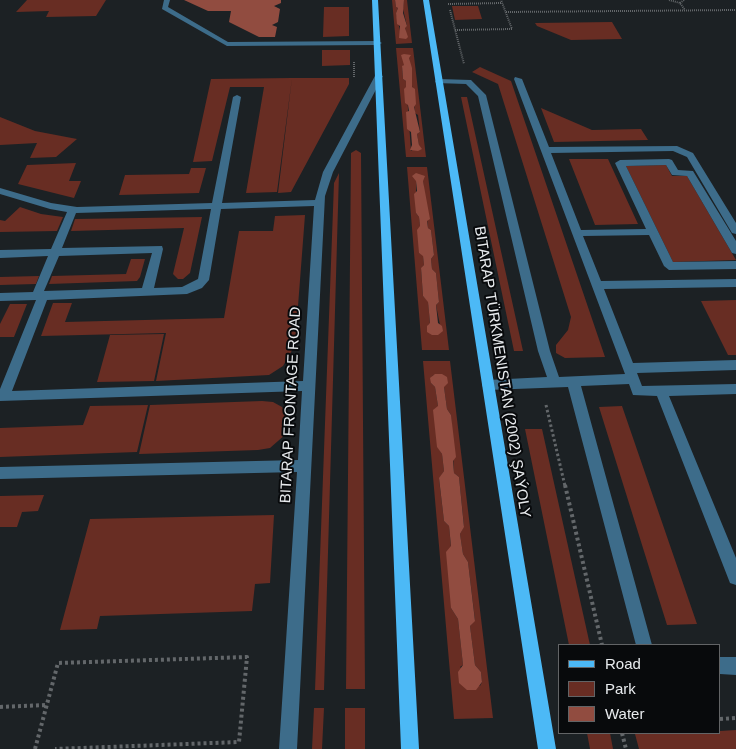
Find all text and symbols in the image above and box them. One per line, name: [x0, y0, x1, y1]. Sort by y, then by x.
street label: BITARAP TÜRKMENISTAN (2002) ŞAÝOLY: [470, 225, 534, 519]
street label: BITARAP FRONTAGE ROAD: [277, 306, 305, 504]
legend: [558, 644, 721, 734]
text: Road: [605, 655, 641, 672]
text: Park: [605, 680, 636, 697]
text: Water: [605, 705, 644, 722]

